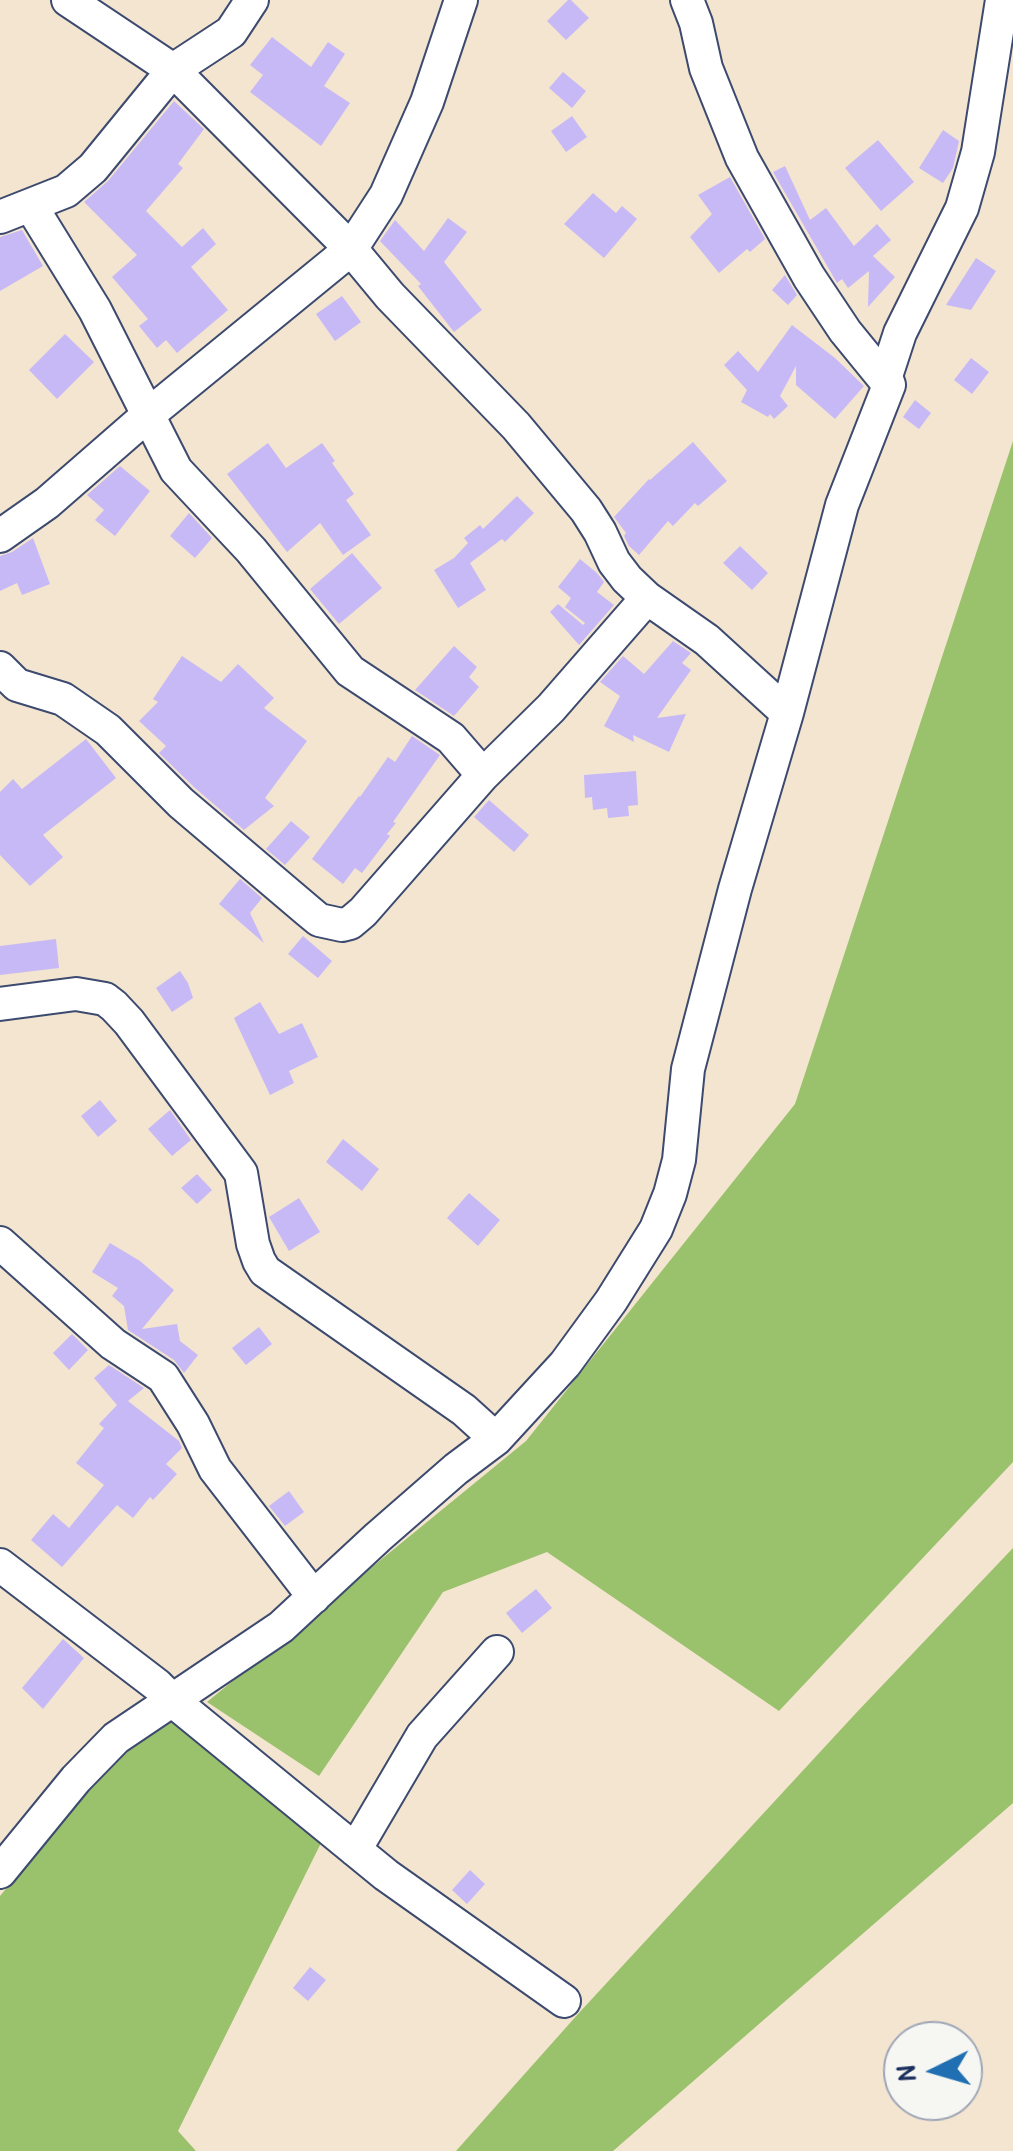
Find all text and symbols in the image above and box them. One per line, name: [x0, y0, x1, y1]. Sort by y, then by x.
north arrow: [883, 2021, 983, 2121]
text: N: [886, 2064, 925, 2083]

